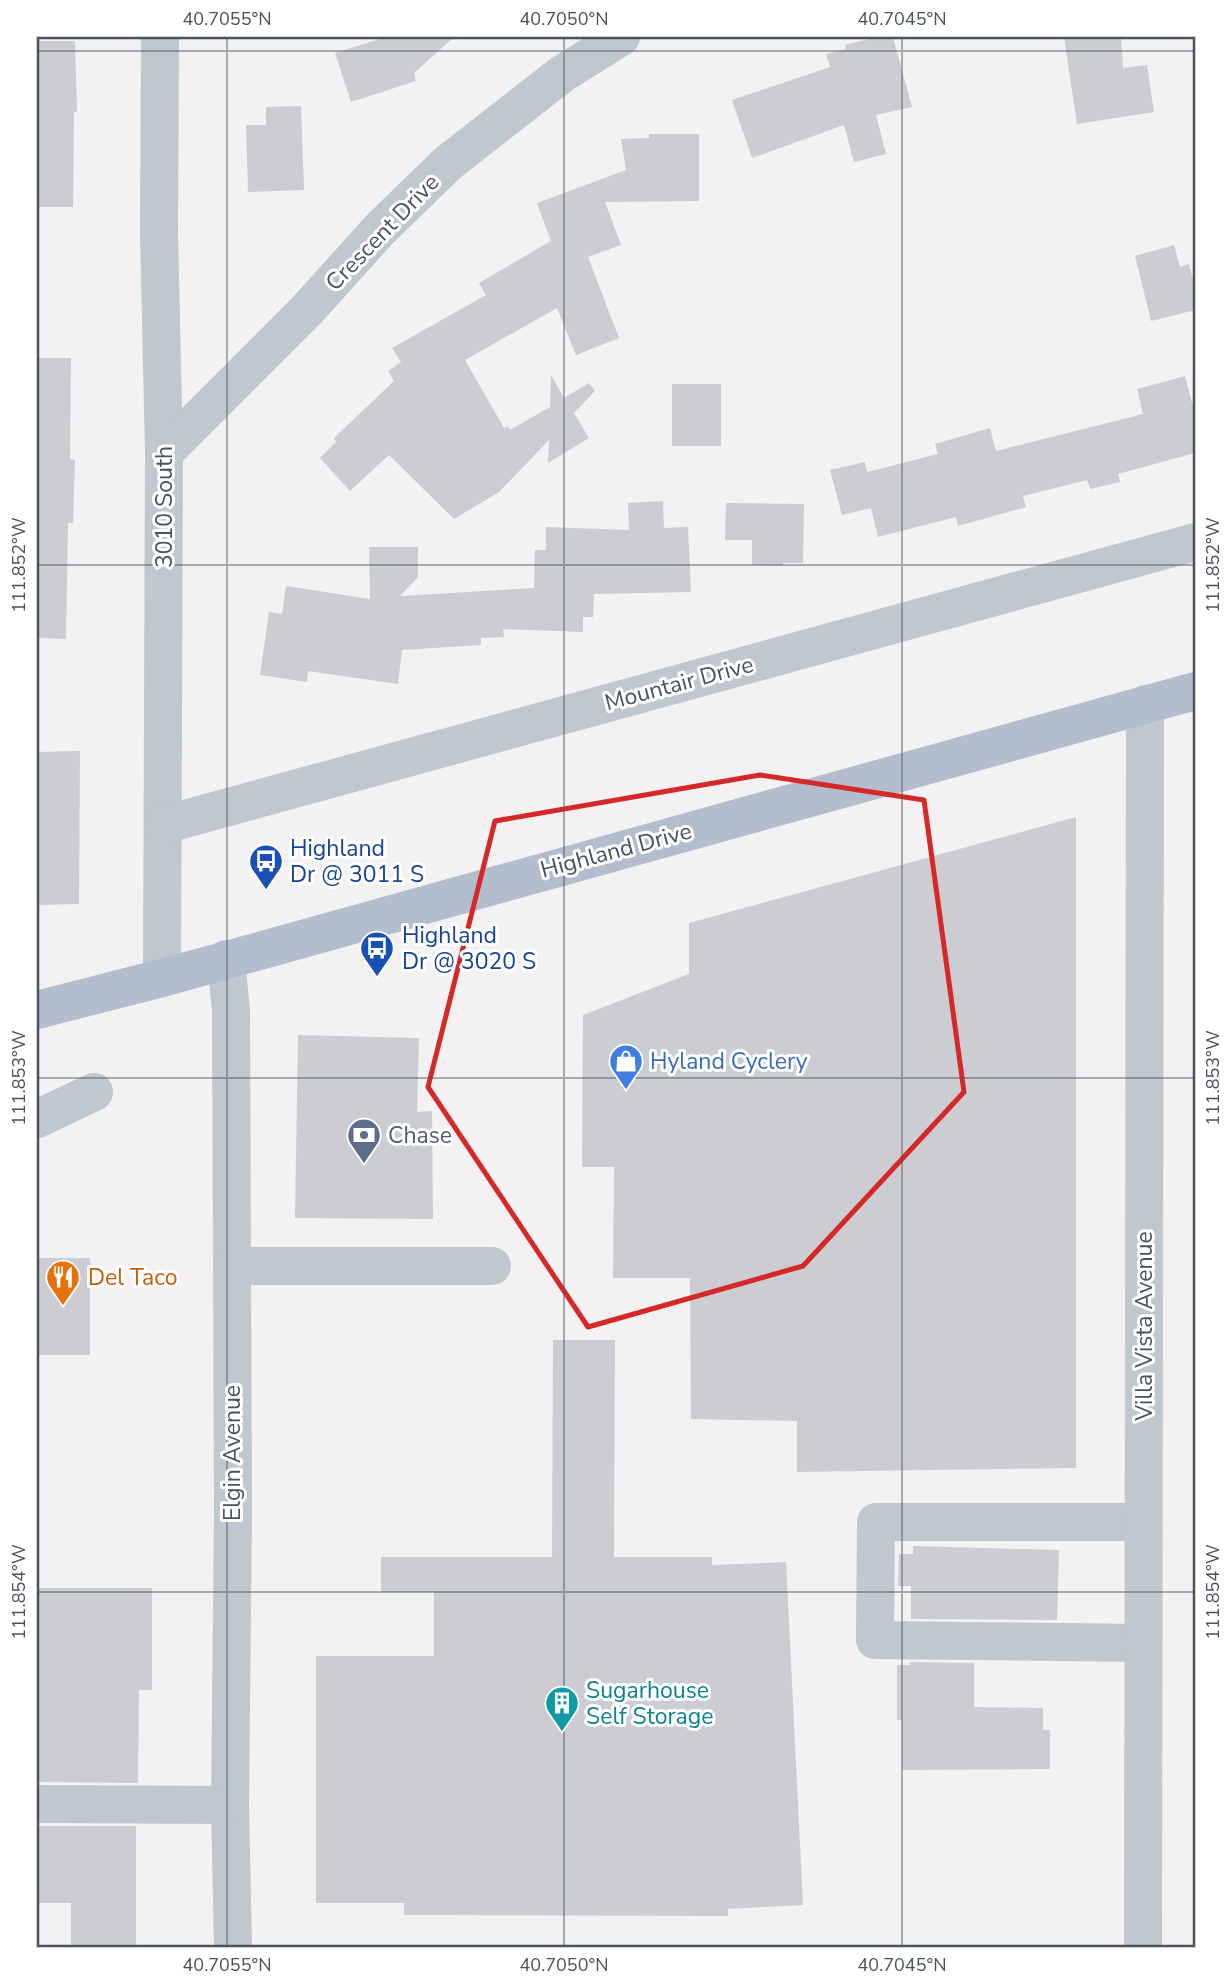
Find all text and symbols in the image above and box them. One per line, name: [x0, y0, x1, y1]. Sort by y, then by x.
text: 40.7055°N: [183, 7, 271, 31]
text: 40.7050°N: [520, 7, 608, 31]
text: 40.7045°N: [858, 7, 946, 31]
street label: Crescent Drive: [319, 167, 446, 297]
street label: 3010 South: [149, 446, 180, 568]
text: 111.852°W: [7, 517, 31, 613]
text: 111.852°W: [1201, 517, 1225, 613]
street label: Mountair Drive: [601, 649, 757, 718]
street label: Highland Drive: [537, 815, 695, 886]
place label: Highland Dr @ 3011 S: [290, 833, 424, 890]
bus stop icon: Highland Dr @ 3011 S: [247, 842, 285, 891]
place label: Highland Dr @ 3020 S: [402, 920, 536, 977]
bus stop icon: Highland Dr @ 3020 S: [358, 929, 396, 978]
text: 111.853°W: [7, 1030, 31, 1126]
text: 111.853°W: [1201, 1030, 1225, 1126]
shop icon: Hyland Cyclery: [607, 1042, 645, 1091]
place label: Hyland Cyclery: [650, 1046, 808, 1077]
bank icon: Chase: [345, 1116, 383, 1165]
place label: Chase: [388, 1120, 452, 1151]
street label: Villa Vista Avenue: [1129, 1231, 1160, 1422]
restaurant icon: Del Taco: [44, 1258, 82, 1307]
place label: Del Taco: [88, 1262, 178, 1293]
street label: Elgin Avenue: [217, 1385, 248, 1521]
text: 111.854°W: [7, 1544, 31, 1640]
text: 111.854°W: [1201, 1544, 1225, 1640]
place label: Sugarhouse Self Storage: [586, 1675, 713, 1732]
building icon: Sugarhouse Self Storage: [543, 1684, 581, 1733]
text: 40.7055°N: [183, 1953, 271, 1977]
text: 40.7050°N: [520, 1953, 608, 1977]
text: 40.7045°N: [858, 1953, 946, 1977]

